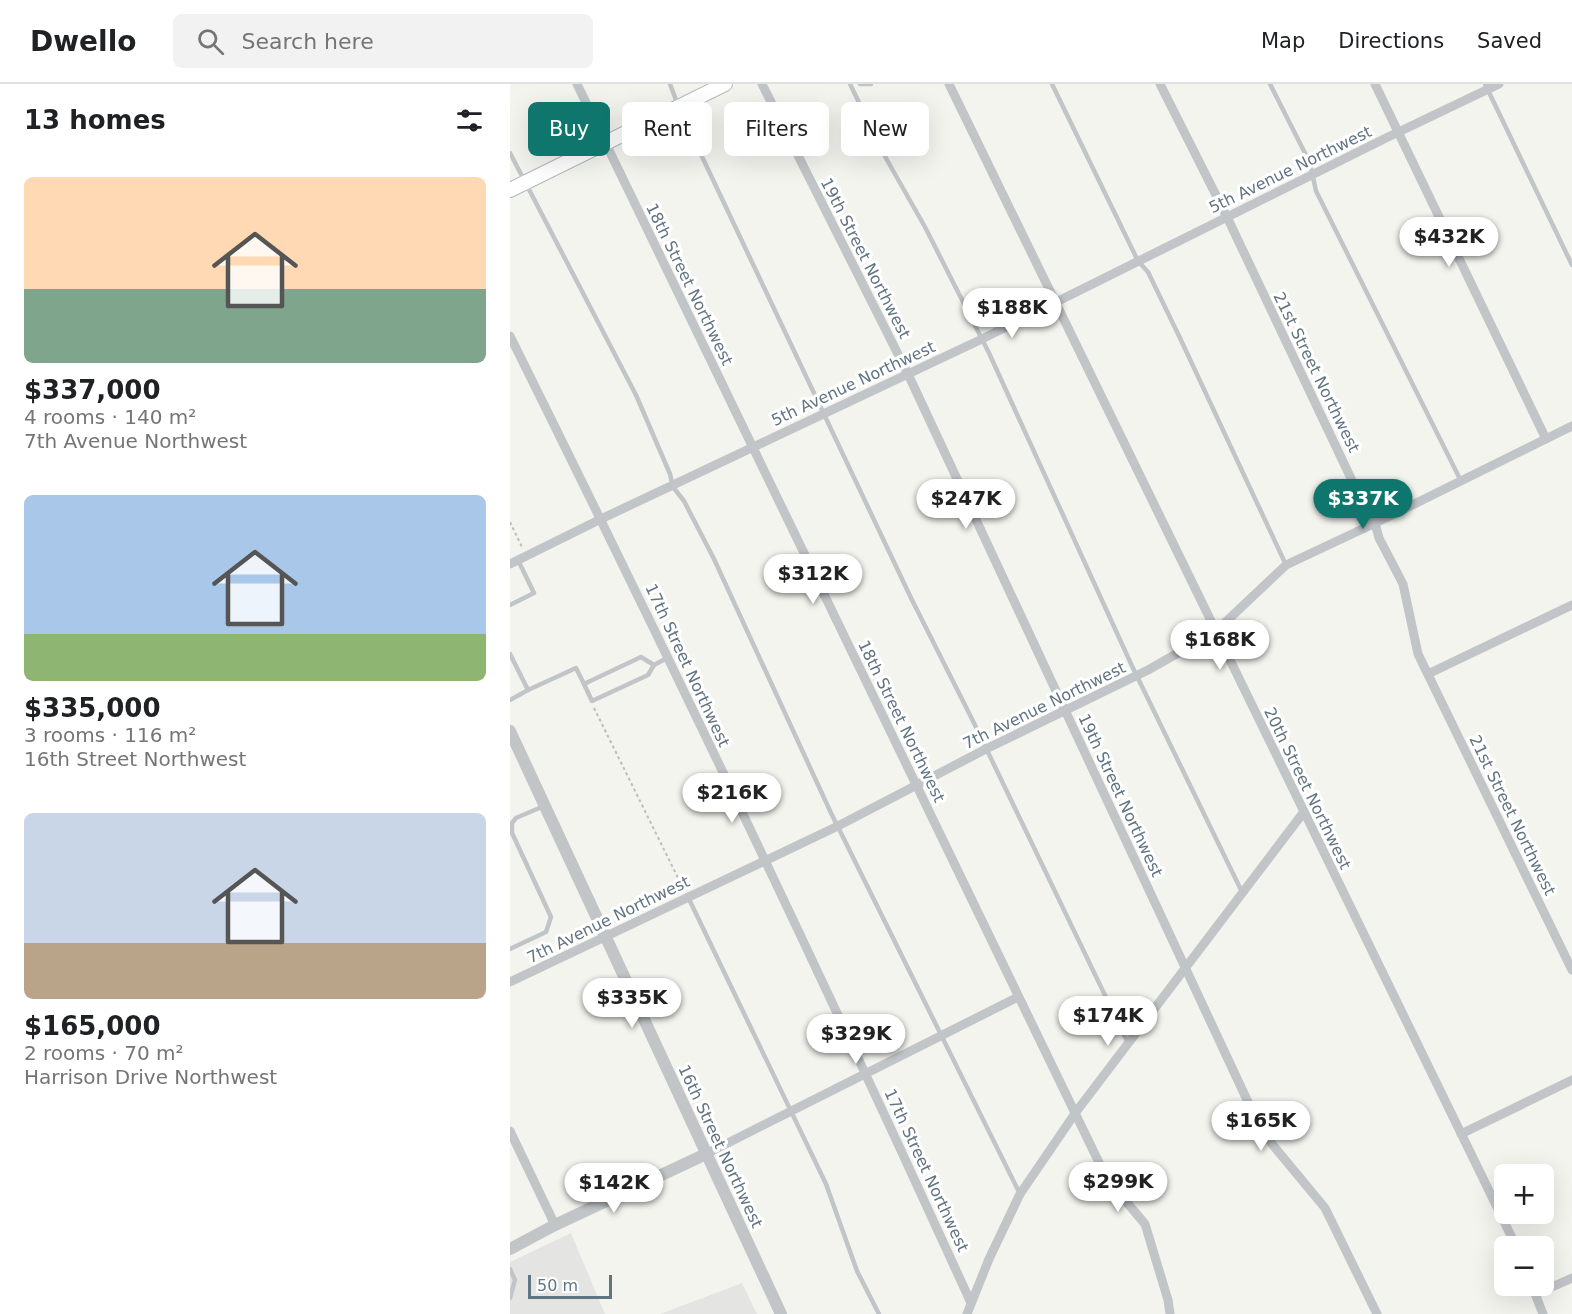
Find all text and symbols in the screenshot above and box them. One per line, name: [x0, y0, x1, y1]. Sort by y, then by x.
search box: [173, 14, 593, 68]
text: Dwello: [30, 25, 137, 58]
icon: search: [194, 25, 227, 58]
text: Search here: [242, 29, 374, 54]
text: Map: [1261, 29, 1305, 53]
text: Directions: [1338, 29, 1444, 53]
text: Saved: [1477, 29, 1542, 53]
chip: Buy: [528, 102, 610, 156]
chip: Rent: [622, 102, 712, 156]
chip: Filters: [724, 102, 829, 156]
chip: New: [841, 102, 929, 156]
icon: filters: [453, 104, 486, 137]
text: 13 homes: [24, 105, 166, 135]
street label: 5th Avenue Northwest: [1206, 122, 1375, 217]
street label: 19th Street Northwest: [817, 175, 914, 342]
street label: 18th Street Northwest: [642, 200, 737, 368]
icon: home: [201, 216, 309, 324]
pin: $432K: [1407, 217, 1491, 268]
text: $432K: [1413, 224, 1485, 248]
pin: $188K: [970, 288, 1054, 339]
street label: 21st Street Northwest: [1269, 289, 1364, 455]
text: $188K: [976, 295, 1048, 319]
street label: 5th Avenue Northwest: [768, 337, 938, 430]
text: $337,000: [24, 375, 161, 405]
text: 4 rooms · 140 m²: [24, 405, 196, 429]
text: 7th Avenue Northwest: [24, 429, 247, 453]
pin: $247K: [924, 479, 1008, 530]
pin: $337K: [1321, 479, 1405, 530]
text: $247K: [930, 486, 1002, 510]
text: $337K: [1327, 486, 1399, 510]
icon: home: [201, 534, 309, 642]
pin: $312K: [771, 554, 855, 605]
text: $312K: [777, 561, 849, 585]
street label: 17th Street Northwest: [641, 581, 734, 750]
pin: $168K: [1178, 620, 1262, 671]
text: $168K: [1184, 627, 1256, 651]
street label: 18th Street Northwest: [854, 637, 949, 805]
street label: 7th Avenue Northwest: [960, 658, 1129, 753]
text: $335,000: [24, 693, 161, 723]
street label: 20th Street Northwest: [1260, 704, 1355, 872]
street label: 19th Street Northwest: [1074, 711, 1167, 880]
text: 3 rooms · 116 m²: [24, 723, 196, 747]
street label: 21st Street Northwest: [1465, 732, 1560, 898]
text: 16th Street Northwest: [24, 747, 246, 771]
pin: $216K: [690, 773, 774, 824]
text: $216K: [696, 780, 768, 804]
icon: home: [201, 852, 309, 960]
street label: 7th Avenue Northwest: [524, 872, 693, 967]
pin: $335K: [590, 978, 674, 1029]
text: $335K: [596, 985, 668, 1009]
pin: $174K: [1066, 996, 1150, 1047]
text: $174K: [1072, 1003, 1144, 1027]
text: $165,000: [24, 1011, 161, 1041]
pin: $329K: [814, 1014, 898, 1065]
text: $329K: [820, 1021, 892, 1045]
text: 2 rooms · 70 m²: [24, 1041, 184, 1065]
street label: 16th Street Northwest: [674, 1062, 767, 1231]
text: Harrison Drive Northwest: [24, 1065, 277, 1089]
street label: 17th Street Northwest: [880, 1086, 973, 1255]
pin: $165K: [1219, 1101, 1303, 1152]
text: $165K: [1225, 1108, 1297, 1132]
pin: $299K: [1076, 1162, 1160, 1213]
pin: $142K: [572, 1163, 656, 1214]
map controls: [1494, 1164, 1554, 1296]
button: +: [1494, 1164, 1554, 1224]
text: $299K: [1082, 1169, 1154, 1193]
text: $142K: [578, 1170, 650, 1194]
button: −: [1494, 1236, 1554, 1296]
scale bar: [528, 1272, 612, 1300]
text: 50 m: [537, 1276, 578, 1295]

